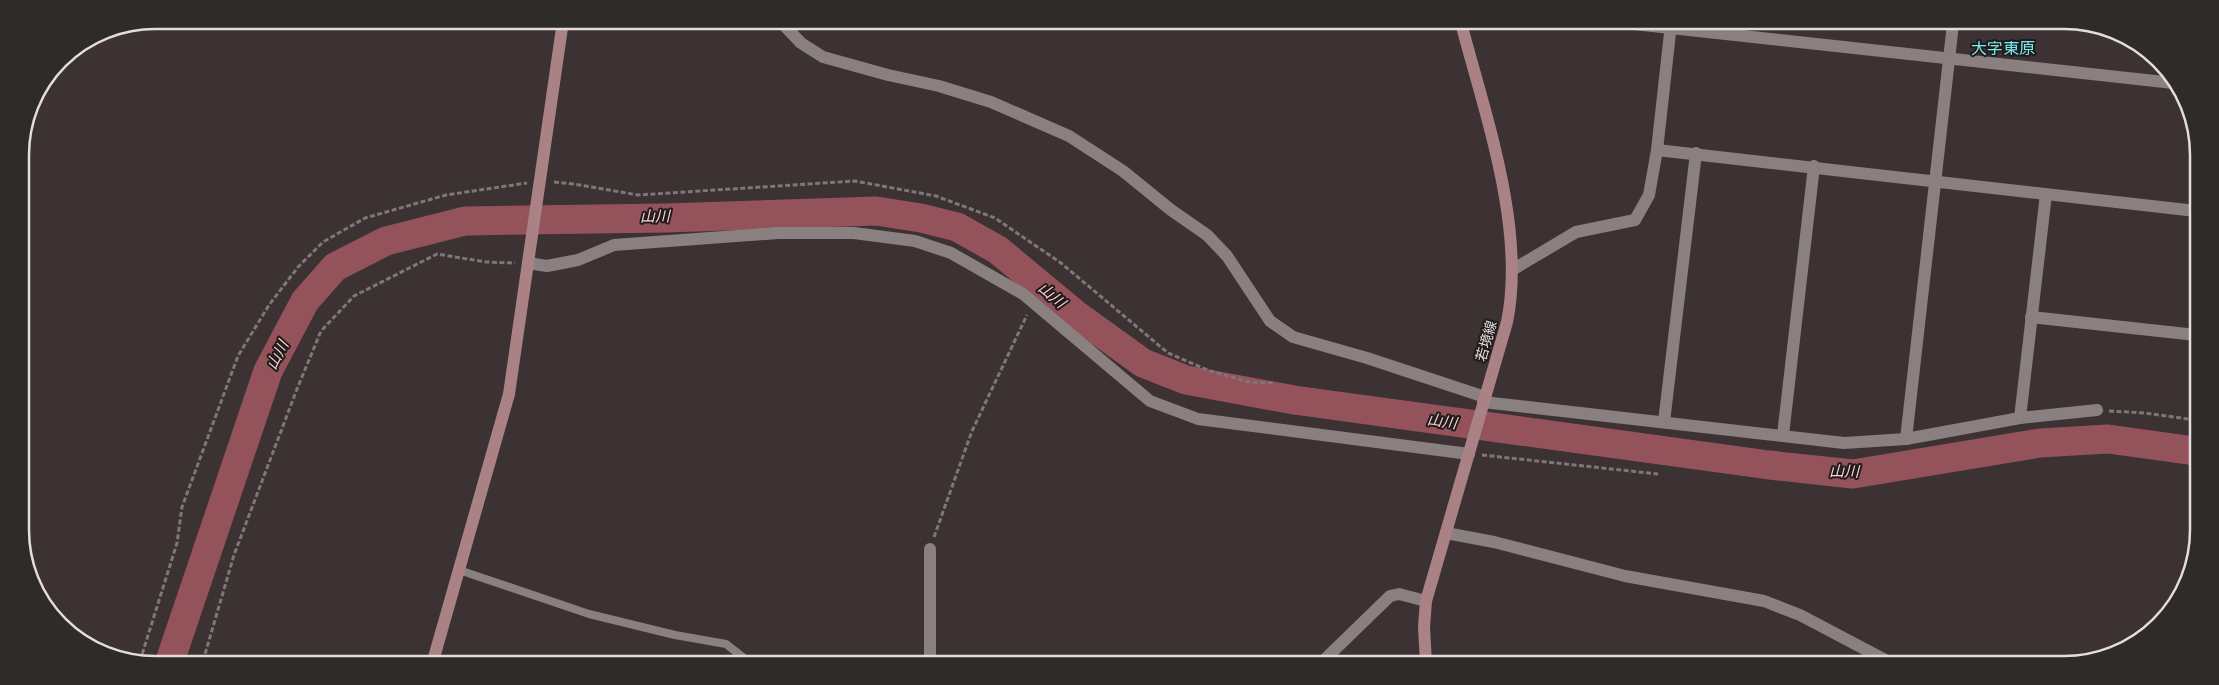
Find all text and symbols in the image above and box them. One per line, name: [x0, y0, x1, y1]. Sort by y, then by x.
district label: 大字東原: [1971, 40, 2035, 57]
water label: 山川: [640, 207, 672, 225]
water label: 山川: [1035, 279, 1070, 312]
street label: 若境線: [1473, 319, 1499, 363]
water label: 山川: [263, 336, 292, 372]
water label: 山川: [1426, 410, 1460, 432]
water label: 山川: [1829, 462, 1861, 480]

